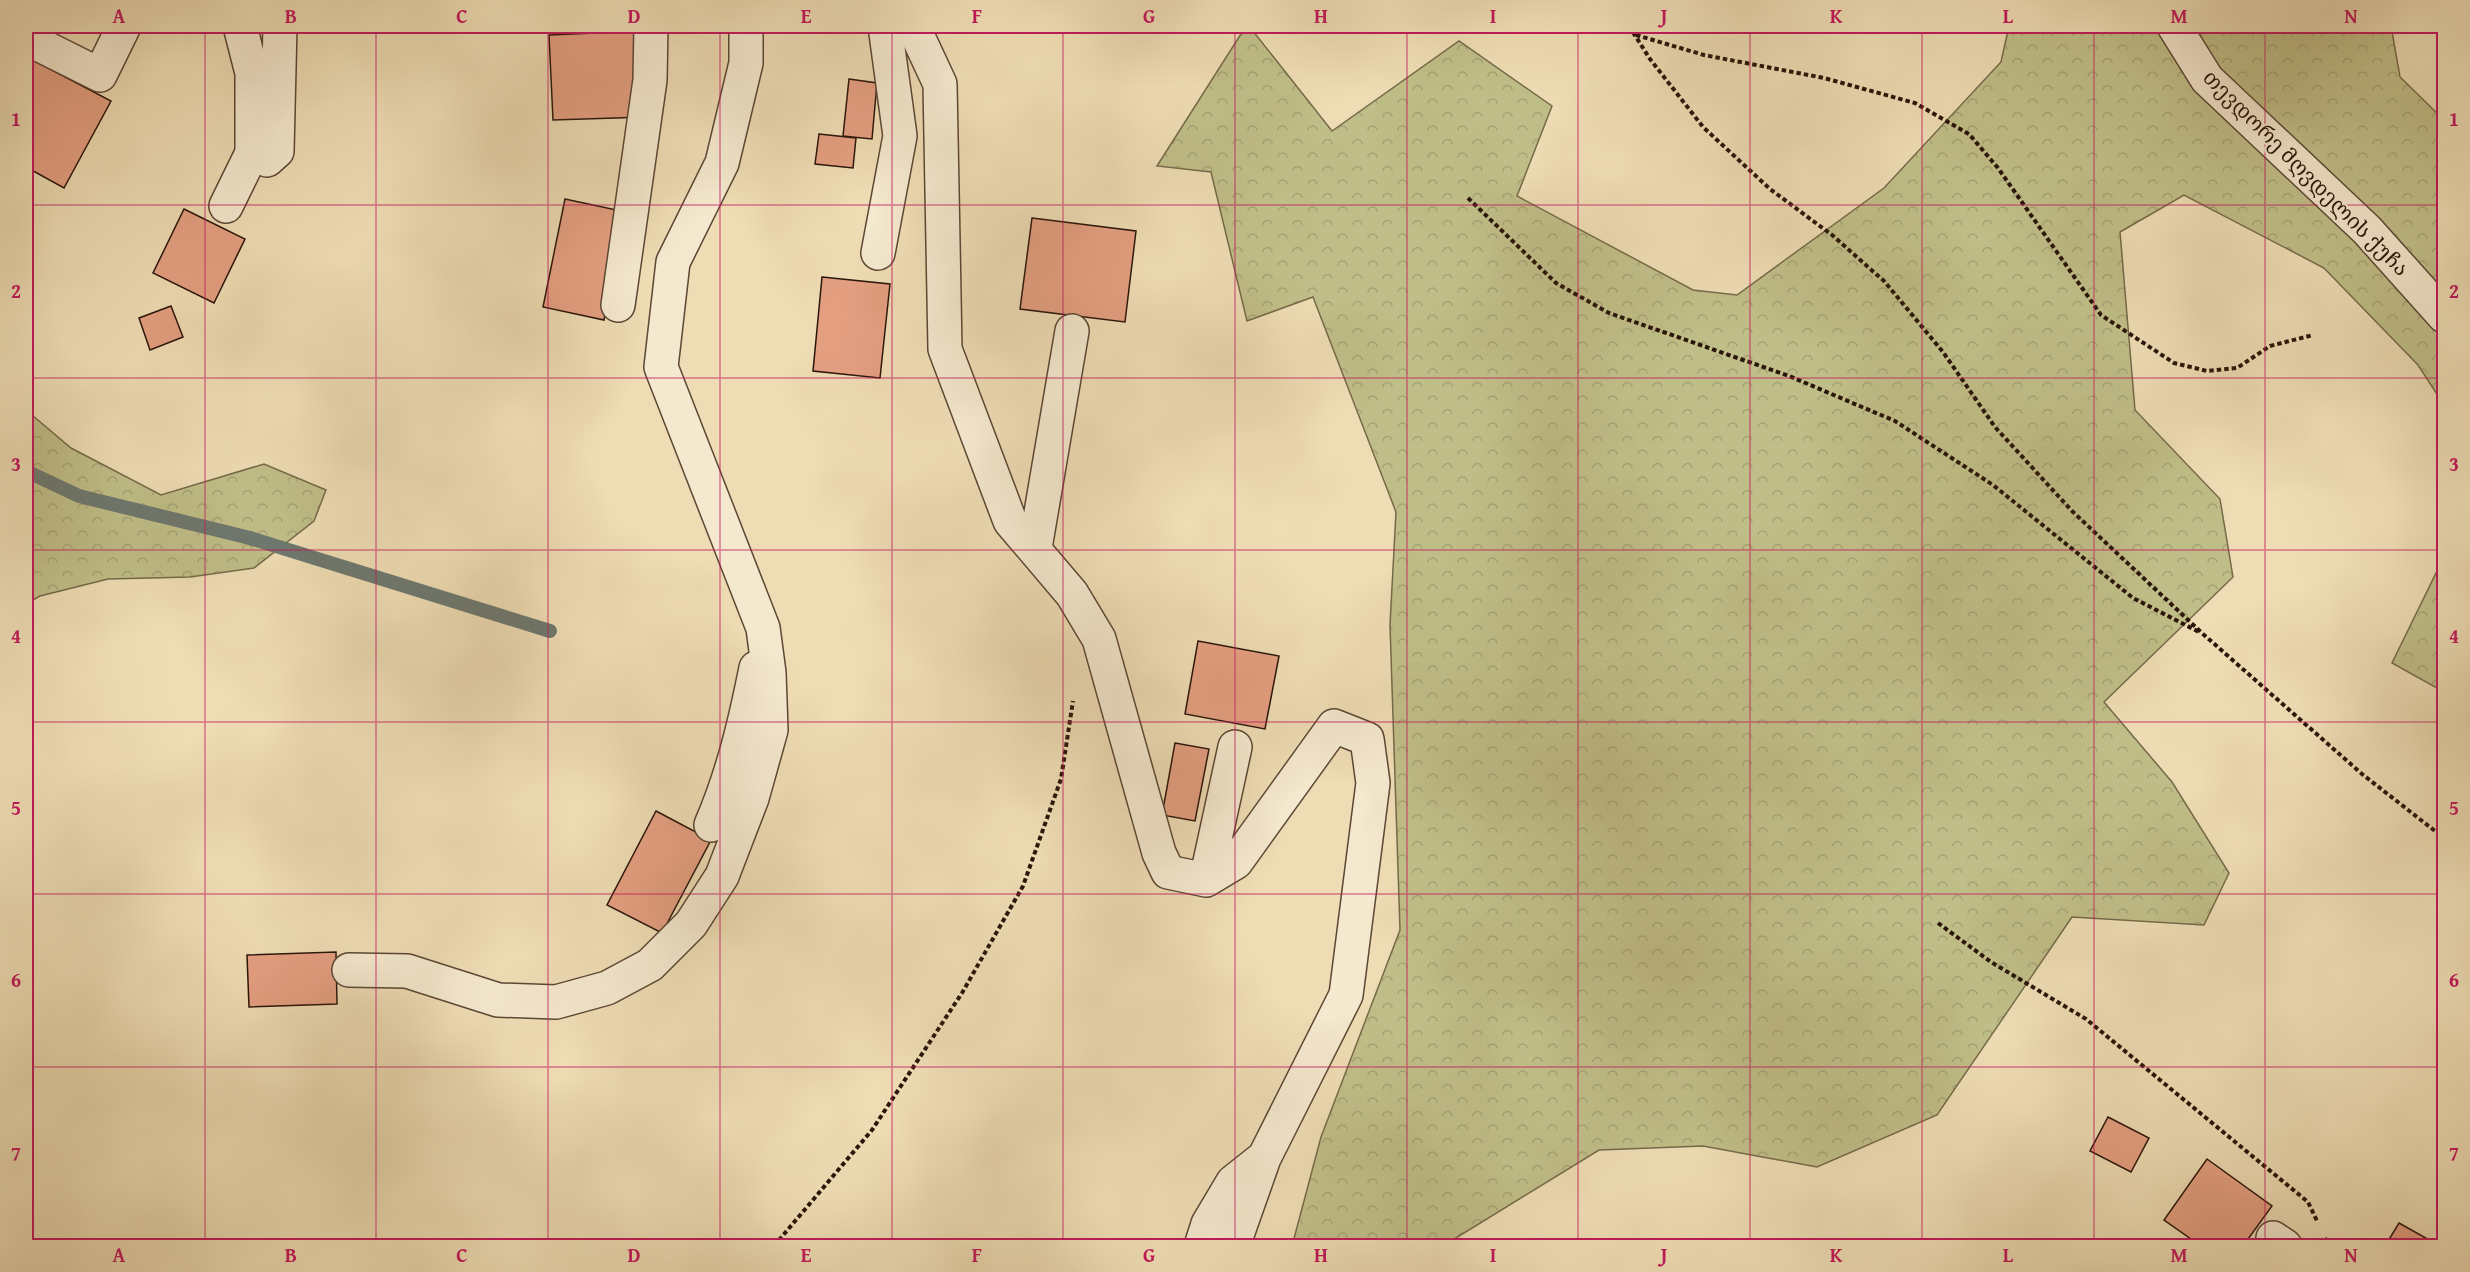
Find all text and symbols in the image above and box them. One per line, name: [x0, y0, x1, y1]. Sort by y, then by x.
text: A: [113, 1, 126, 30]
text: B: [285, 1, 297, 30]
text: C: [456, 1, 468, 30]
text: D: [627, 1, 641, 30]
text: E: [801, 1, 812, 30]
text: F: [972, 1, 982, 30]
text: G: [1143, 1, 1155, 30]
text: H: [1314, 1, 1328, 30]
text: I: [1490, 1, 1496, 30]
text: J: [1658, 1, 1668, 30]
text: K: [1830, 1, 1843, 30]
text: L: [2003, 1, 2014, 30]
text: M: [2170, 1, 2188, 30]
text: N: [2344, 1, 2358, 30]
street label: თევდორე მღვდელის ქუჩა: [2196, 62, 2417, 283]
text: 1: [11, 104, 21, 133]
text: 1: [2449, 104, 2459, 133]
text: 2: [11, 276, 21, 305]
text: 2: [2449, 276, 2459, 305]
text: 3: [11, 449, 21, 478]
text: 3: [2449, 449, 2459, 478]
text: 4: [11, 621, 21, 650]
text: 4: [2449, 621, 2459, 650]
text: 5: [11, 793, 21, 822]
text: 5: [2449, 793, 2459, 822]
text: 6: [11, 965, 21, 994]
text: 6: [2449, 965, 2459, 994]
text: 7: [11, 1138, 21, 1167]
text: 7: [2449, 1138, 2459, 1167]
text: A: [113, 1240, 126, 1269]
text: B: [285, 1240, 297, 1269]
text: C: [456, 1240, 468, 1269]
text: D: [627, 1240, 641, 1269]
text: E: [801, 1240, 812, 1269]
text: F: [972, 1240, 982, 1269]
text: G: [1143, 1240, 1155, 1269]
text: H: [1314, 1240, 1328, 1269]
text: I: [1490, 1240, 1496, 1269]
text: J: [1658, 1240, 1668, 1269]
text: K: [1830, 1240, 1843, 1269]
text: L: [2003, 1240, 2014, 1269]
text: M: [2170, 1240, 2188, 1269]
text: N: [2344, 1240, 2358, 1269]

